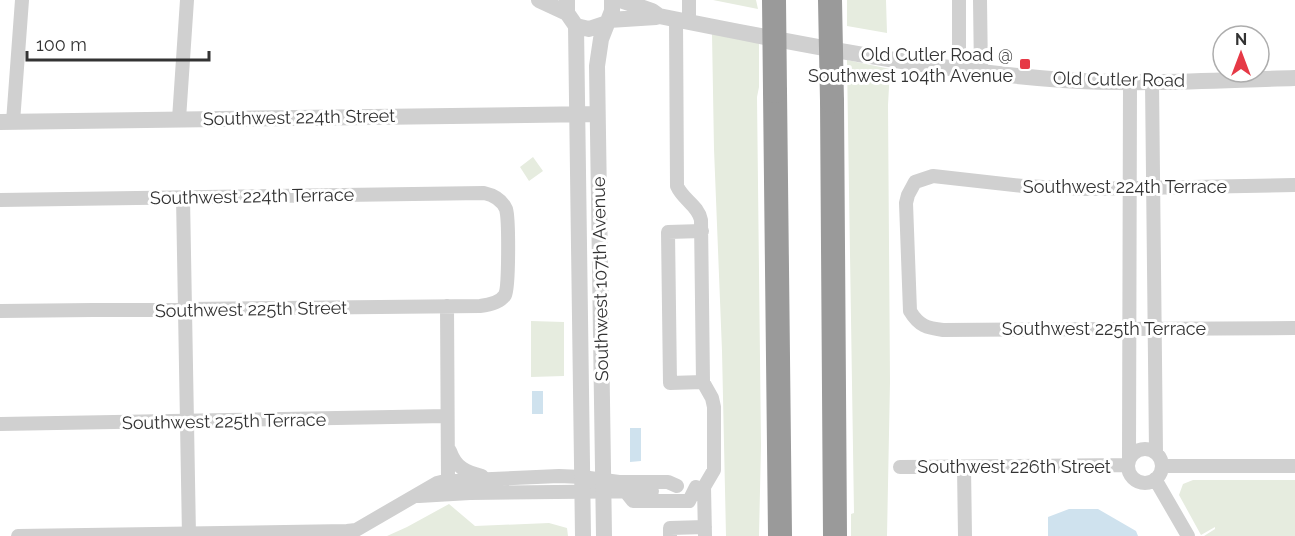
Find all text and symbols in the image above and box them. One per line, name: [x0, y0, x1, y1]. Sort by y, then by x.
scale bar: [27, 24, 208, 62]
north arrow: [1211, 24, 1271, 84]
text: N: [1235, 30, 1247, 49]
text: 100 m: [36, 34, 87, 55]
place label: Old Cutler Road @ Southwest 104th Avenue: [808, 44, 1013, 86]
marker: Old Cutler Road @ Southwest 104th Avenue: [1018, 57, 1032, 71]
street label: Old Cutler Road: [1053, 67, 1185, 91]
street label: Southwest 224th Street: [203, 105, 395, 129]
street label: Southwest 107th Avenue: [588, 176, 612, 382]
street label: Southwest 224th Terrace: [1023, 176, 1228, 197]
street label: Southwest 224th Terrace: [150, 184, 355, 208]
street label: Southwest 225th Street: [155, 297, 347, 321]
street label: Southwest 225th Terrace: [1002, 318, 1207, 339]
street label: Southwest 225th Terrace: [122, 409, 327, 433]
street label: Southwest 226th Street: [917, 456, 1111, 477]

